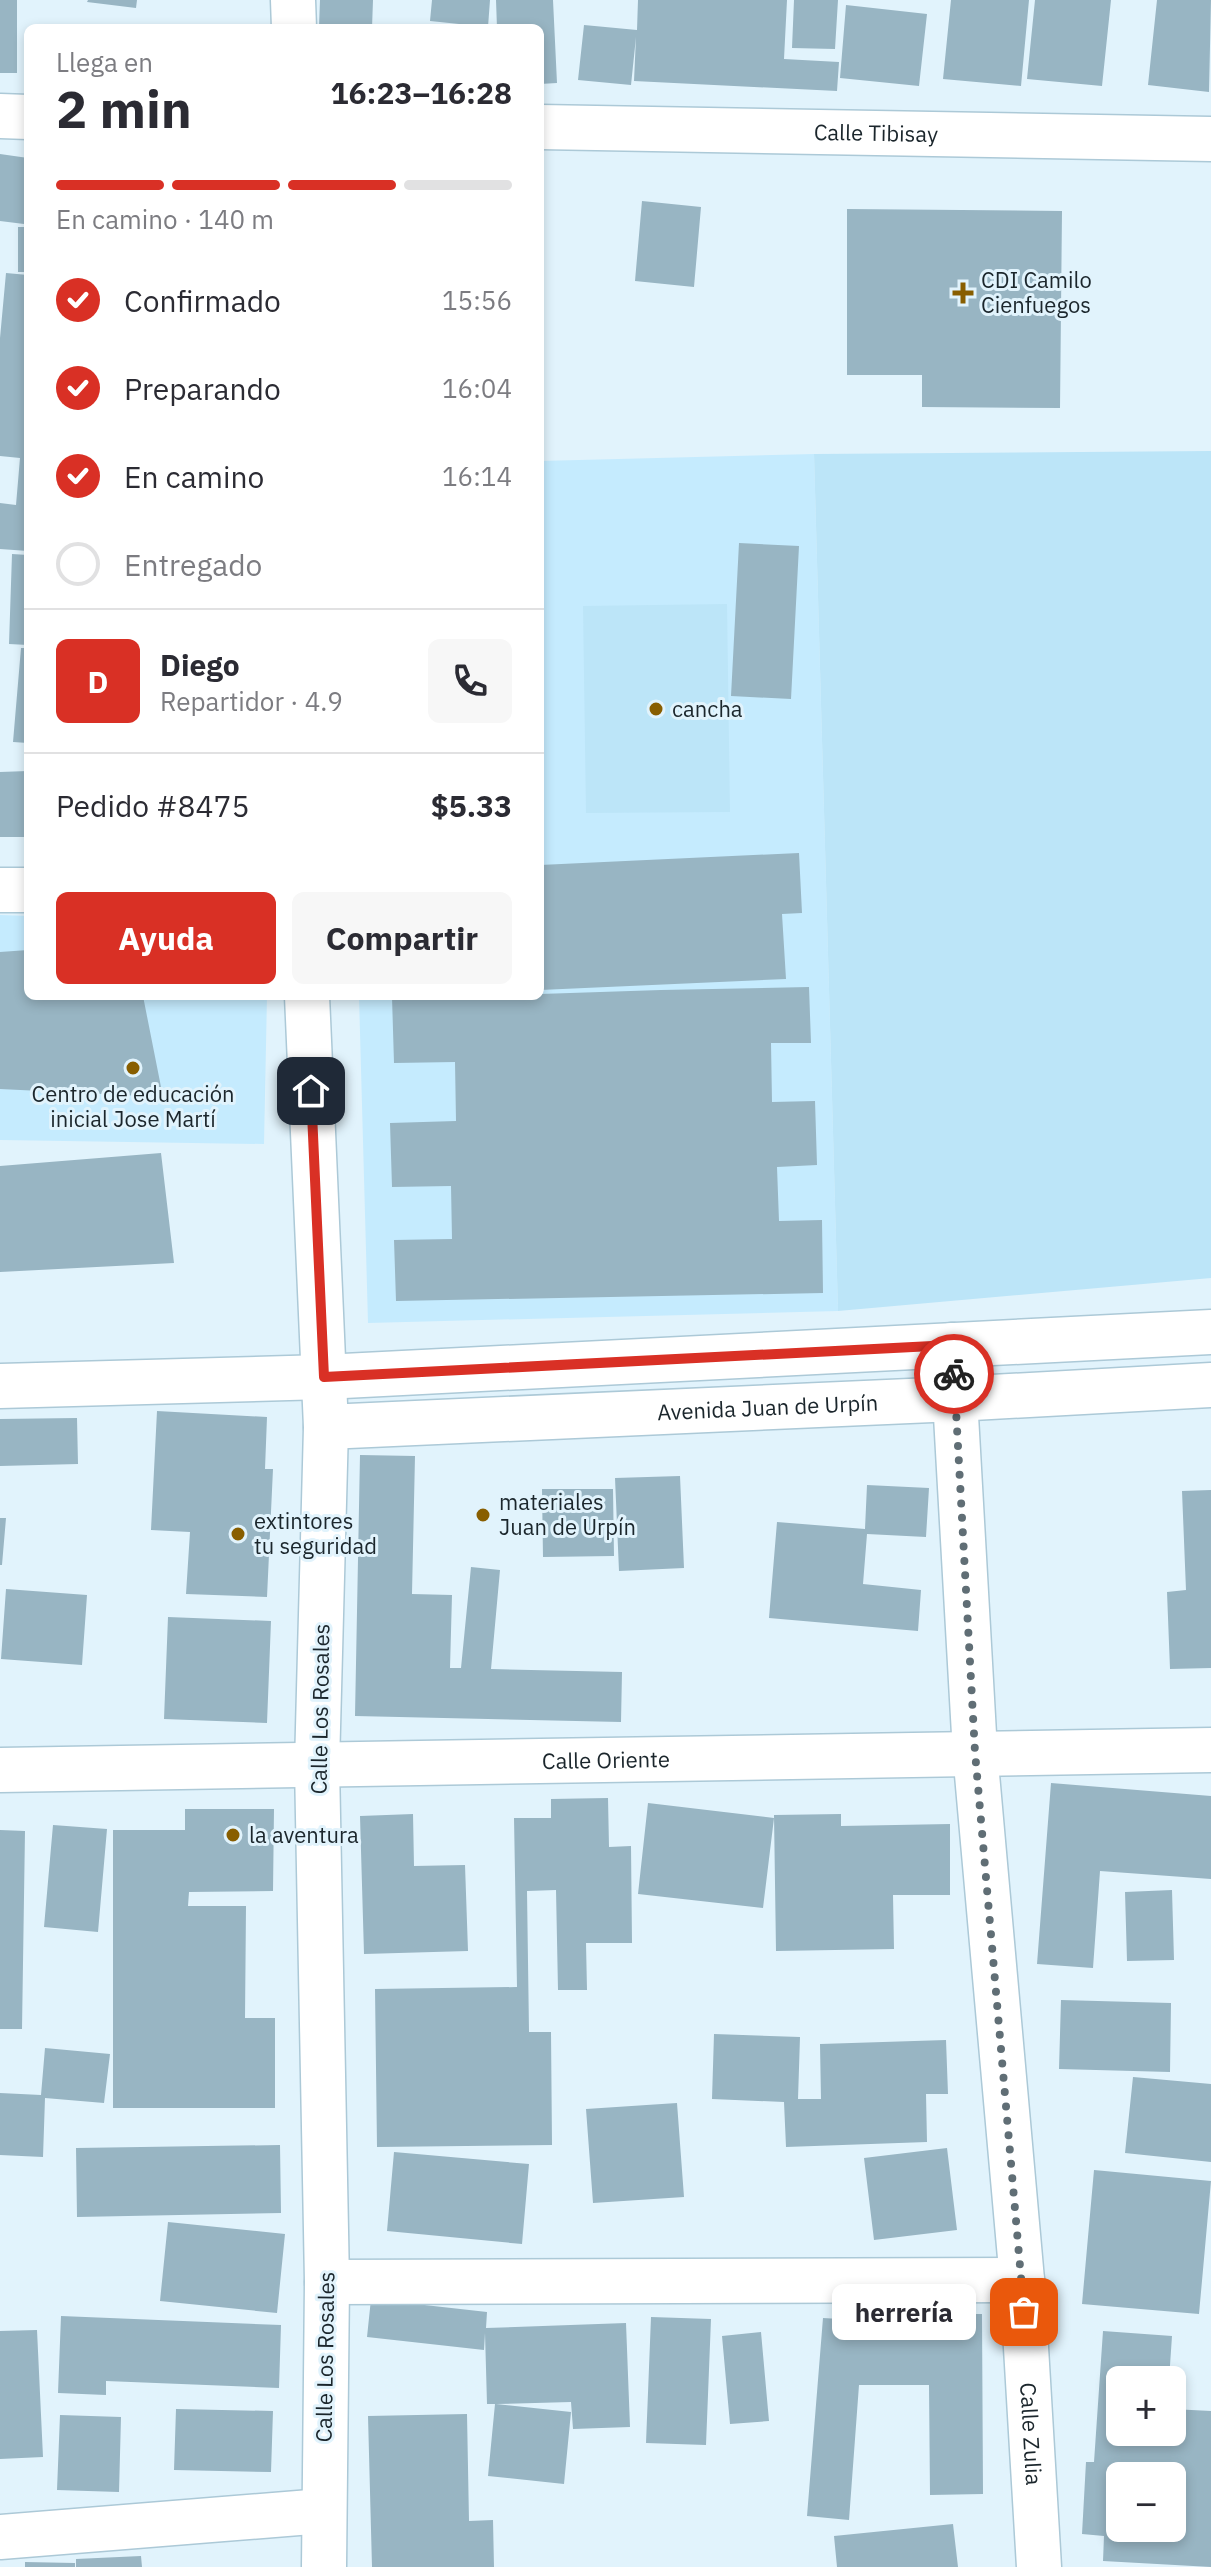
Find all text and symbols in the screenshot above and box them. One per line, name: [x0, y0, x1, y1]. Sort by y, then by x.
text: Llega en: [56, 45, 153, 79]
text: 16:23–16:28: [331, 73, 512, 112]
text: 2 min: [56, 75, 192, 142]
street label: Calle Tibisay: [814, 117, 938, 148]
text: En camino · 140 m: [56, 202, 274, 236]
place label: CDI Camilo Cienfuegos: [981, 265, 1092, 319]
icon: check: [56, 278, 100, 322]
text: Confirmado: [124, 281, 281, 320]
marker: CDI Camilo Cienfuegos: [952, 282, 974, 304]
text: 15:56: [442, 283, 512, 317]
icon: check: [56, 366, 100, 410]
text: Preparando: [124, 369, 281, 408]
text: 16:04: [442, 371, 512, 405]
icon: check: [56, 454, 100, 498]
text: En camino: [124, 457, 264, 496]
text: 16:14: [442, 459, 512, 493]
text: Entregado: [124, 545, 262, 584]
button: phone: [428, 639, 512, 723]
text: Diego: [160, 645, 240, 684]
text: D: [88, 662, 108, 701]
text: Repartidor · 4.9: [160, 684, 343, 718]
place label: cancha: [672, 694, 743, 723]
marker: cancha: [647, 700, 665, 718]
text: Pedido #8475: [56, 786, 250, 825]
text: $5.33: [431, 786, 512, 825]
button: Ayuda: [56, 892, 276, 984]
button: Compartir: [292, 892, 512, 984]
pin: [277, 1057, 345, 1125]
marker: Centro de educación inicial Jose Martí: [124, 1059, 142, 1077]
icon: home: [289, 1069, 333, 1113]
place label: Centro de educación inicial Jose Martí: [32, 1079, 235, 1133]
courier: [914, 1334, 994, 1414]
icon: bike: [932, 1352, 976, 1396]
street label: Avenida Juan de Urpín: [656, 1387, 879, 1426]
place label: materiales Juan de Urpín: [499, 1487, 636, 1541]
place label: extintores tu seguridad: [254, 1506, 377, 1560]
marker: materiales Juan de Urpín: [474, 1506, 492, 1524]
marker: extintores tu seguridad: [229, 1525, 247, 1543]
street label: Calle Los Rosales: [304, 1623, 335, 1795]
street label: Calle Oriente: [542, 1744, 670, 1775]
place label: la aventura: [249, 1820, 359, 1849]
marker: la aventura: [224, 1826, 242, 1844]
street label: Calle Los Rosales: [309, 2271, 340, 2443]
pin: [990, 2278, 1058, 2346]
callout: herrería: [832, 2284, 976, 2340]
icon: bag: [1002, 2290, 1046, 2334]
text: herrería: [855, 2295, 953, 2329]
map controls: [1106, 2366, 1186, 2542]
button: +: [1106, 2366, 1186, 2446]
street label: Calle Zulia: [1014, 2382, 1049, 2486]
button: −: [1106, 2462, 1186, 2542]

